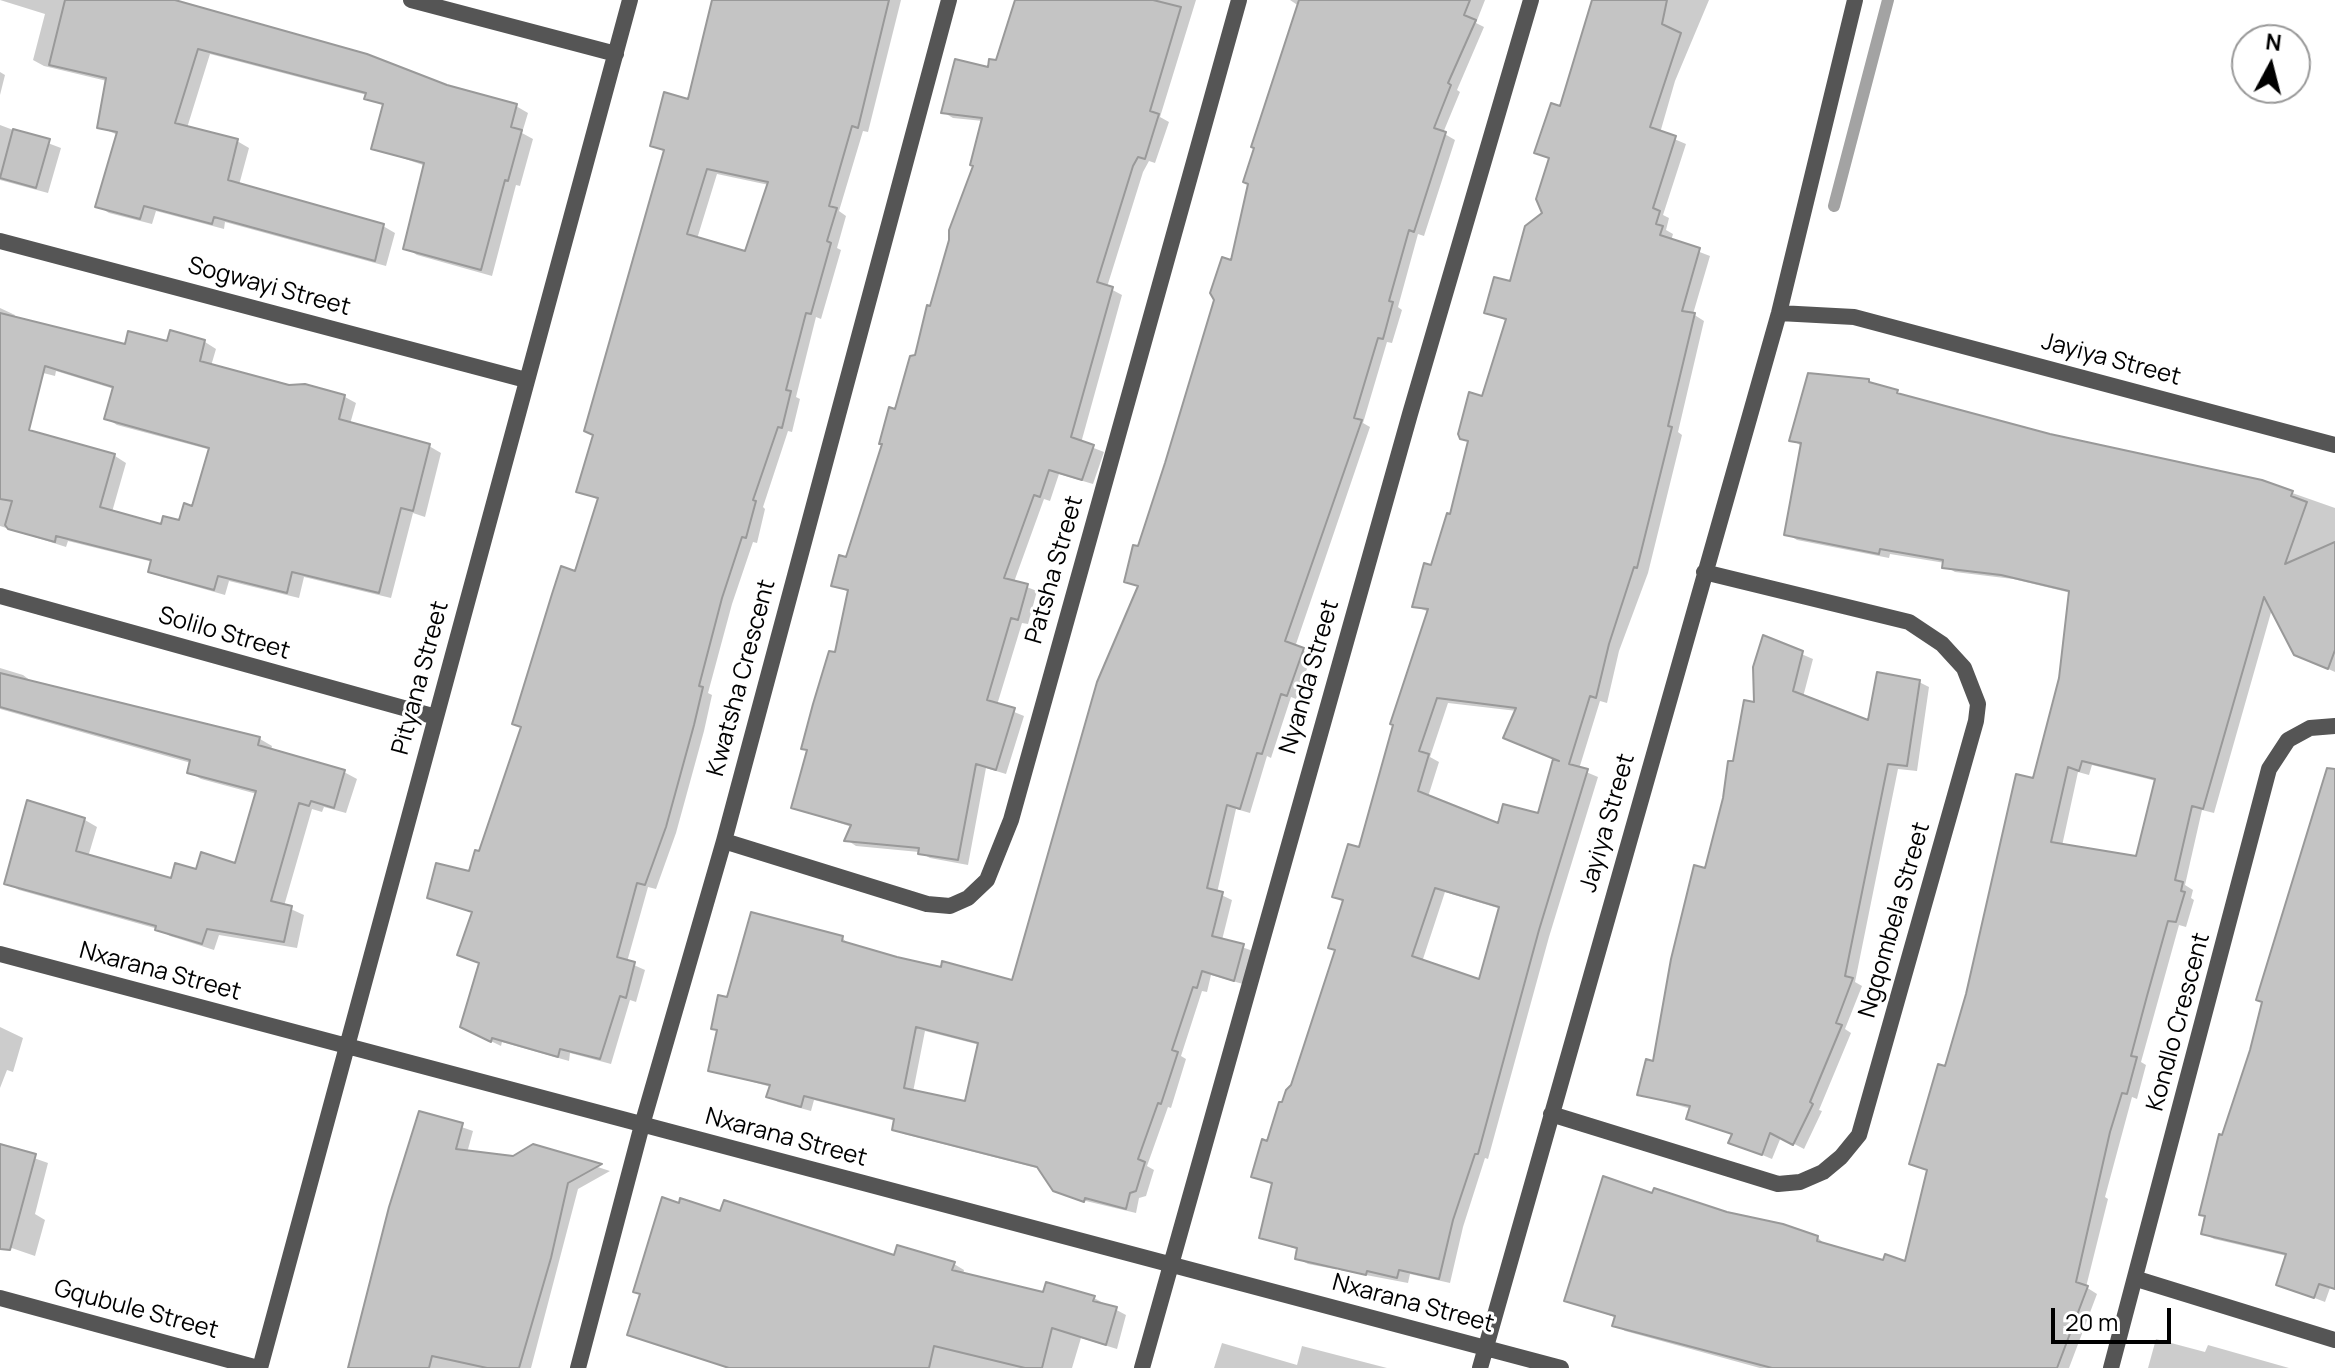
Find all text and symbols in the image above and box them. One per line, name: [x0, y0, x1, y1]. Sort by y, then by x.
north arrow: [2231, 24, 2311, 104]
text: N: [2264, 26, 2283, 58]
street label: Sogwayi Street: [185, 251, 353, 323]
street label: Jayiya Street: [2038, 328, 2184, 392]
street label: Patsha Street: [1020, 493, 1090, 647]
street label: Kwatsha Crescent: [702, 576, 782, 780]
street label: Nyanda Street: [1274, 597, 1346, 757]
street label: Pityana Street: [387, 598, 455, 758]
street label: Solilo Street: [155, 602, 293, 666]
street label: Jayiya Street: [1574, 750, 1642, 896]
street label: Ngqombela Street: [1853, 819, 1937, 1021]
street label: Kondlo Crescent: [2141, 930, 2217, 1114]
street label: Nxarana Street: [76, 937, 244, 1007]
street label: Nxarana Street: [702, 1103, 870, 1173]
street label: Nxarana Street: [1329, 1269, 1497, 1339]
street label: Gqubule Street: [51, 1274, 221, 1346]
scale bar: [2055, 1292, 2175, 1342]
text: 20 m: [2065, 1305, 2118, 1338]

